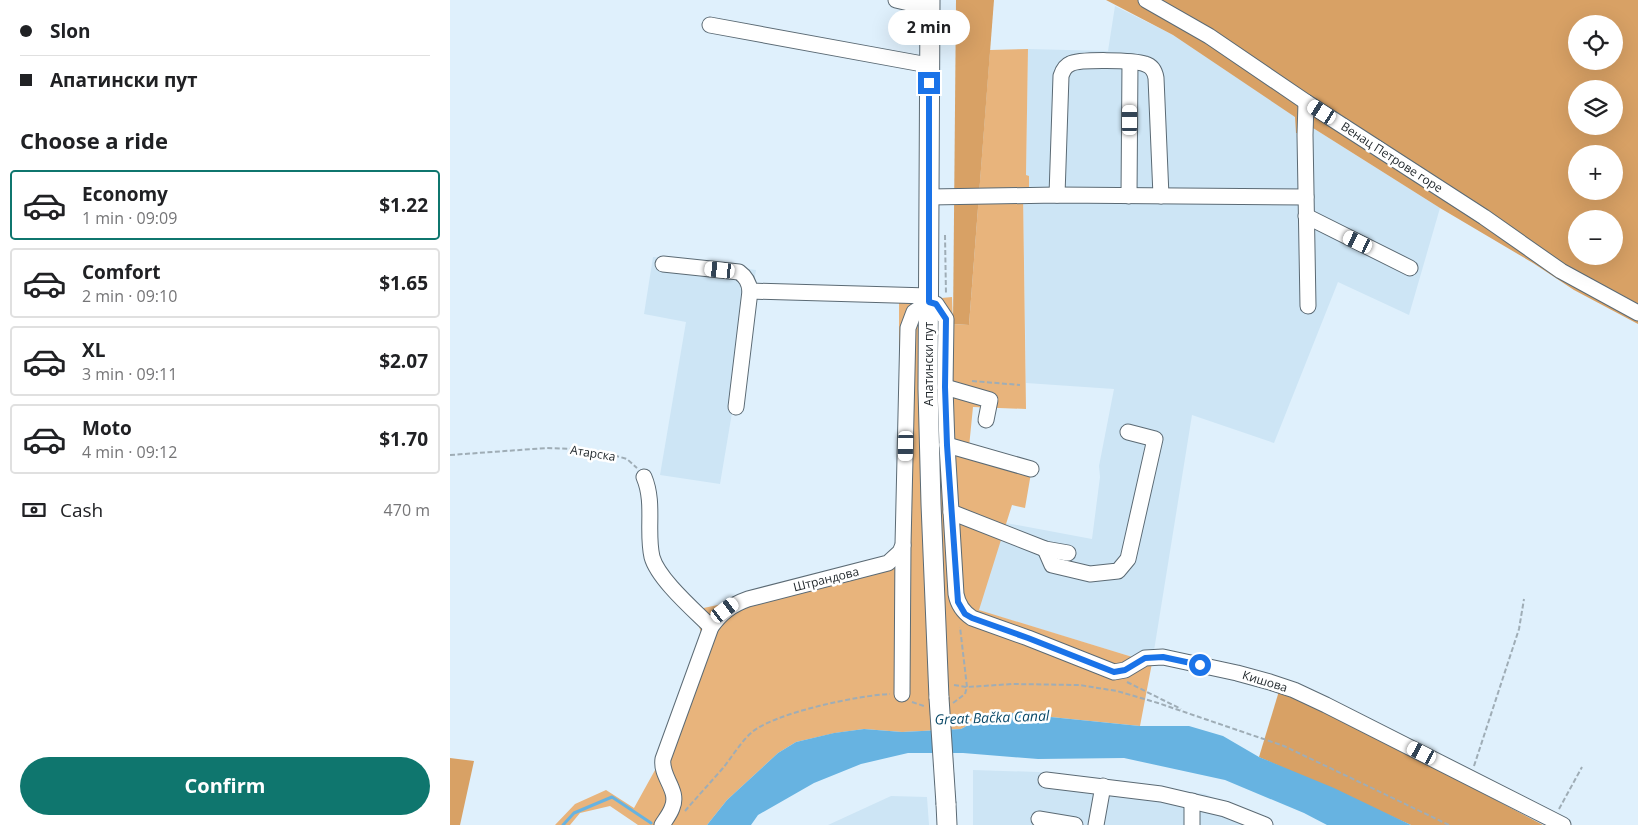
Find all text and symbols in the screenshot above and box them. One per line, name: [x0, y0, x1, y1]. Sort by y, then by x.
callout: 2 min: [888, 11, 970, 46]
map controls: [1568, 15, 1623, 265]
button: locate: [1568, 15, 1623, 70]
text: 2 min: [907, 16, 951, 38]
text: Slon: [50, 18, 91, 44]
text: Апатински пут: [50, 67, 198, 93]
route end: [918, 72, 940, 94]
button: layers: [1568, 80, 1623, 135]
car: [1305, 98, 1338, 126]
car: [1122, 105, 1137, 135]
street label: Венац Петрове горе: [1338, 118, 1446, 196]
text: Choose a ride: [20, 125, 168, 155]
button: +: [1568, 145, 1623, 200]
text: Economy: [82, 181, 168, 207]
icon: car: [22, 183, 67, 228]
text: $1.22: [379, 192, 428, 218]
text: 1 min · 09:09: [82, 207, 177, 229]
button: −: [1568, 210, 1623, 265]
car: [1341, 229, 1374, 255]
text: Comfort: [82, 259, 161, 285]
icon: car: [22, 261, 67, 306]
car: [704, 261, 735, 279]
text: $1.65: [379, 270, 428, 296]
text: 2 min · 09:10: [82, 285, 177, 307]
street label: Апатински пут: [920, 321, 937, 406]
text: XL: [82, 337, 105, 363]
icon: car: [22, 339, 67, 384]
text: $2.07: [379, 348, 428, 374]
text: 3 min · 09:11: [82, 363, 177, 385]
text: Moto: [82, 415, 132, 441]
icon: car: [22, 417, 67, 462]
text: $1.70: [379, 426, 428, 452]
car: [898, 431, 913, 461]
text: 4 min · 09:12: [82, 441, 177, 463]
street label: Атарска: [569, 441, 617, 465]
icon: cash: [20, 496, 48, 524]
text: Cash: [60, 497, 103, 523]
text: 470 m: [384, 499, 430, 521]
street label: Штрандова: [791, 563, 861, 595]
car: [708, 595, 741, 625]
route start: [1189, 654, 1211, 676]
street label: Кишова: [1240, 666, 1290, 696]
water label: Great Bačka Canal: [934, 705, 1050, 728]
car: [1405, 740, 1438, 766]
button: Confirm: [20, 757, 430, 815]

